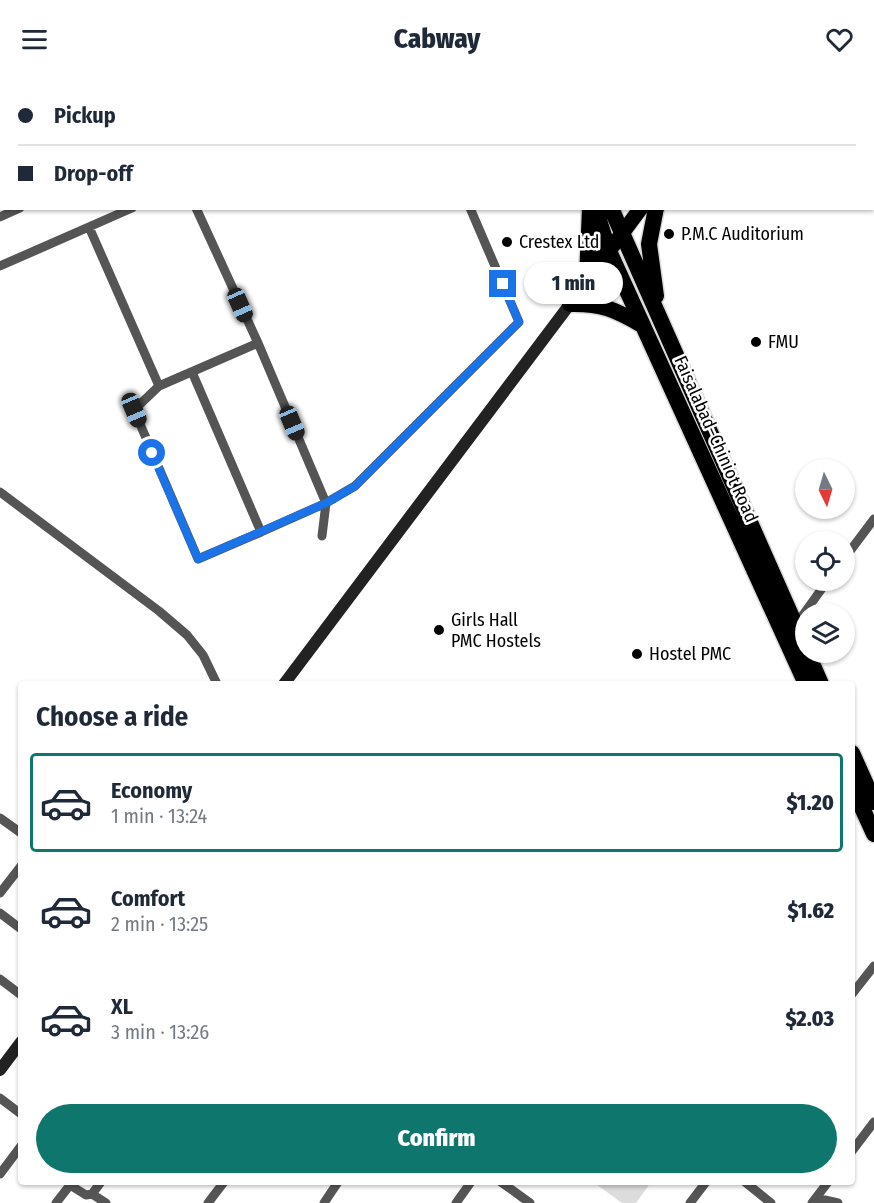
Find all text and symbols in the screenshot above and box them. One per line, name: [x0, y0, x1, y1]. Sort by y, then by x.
icon: menu: [18, 23, 51, 56]
text: Cabway: [394, 23, 480, 55]
icon: heart: [823, 23, 856, 56]
text: Pickup: [54, 102, 116, 129]
text: Drop-off: [54, 160, 133, 187]
place label: P.M.C Auditorium: [681, 223, 804, 245]
marker: P.M.C Auditorium: [662, 227, 676, 241]
place label: Crestex Ltd: [519, 231, 600, 253]
marker: Crestex Ltd: [500, 235, 514, 249]
callout: 1 min: [524, 263, 623, 305]
route end: [489, 270, 516, 297]
text: 1 min: [552, 271, 595, 295]
car: [224, 285, 256, 325]
place label: FMU: [768, 331, 799, 353]
marker: FMU: [749, 335, 763, 349]
street label: Faisalabad–Chiniot Road: [669, 352, 763, 526]
car: [119, 390, 149, 430]
car: [277, 403, 307, 443]
route start: [138, 439, 165, 466]
north arrow: [795, 459, 855, 519]
map controls: [795, 459, 855, 663]
button: locate: [795, 531, 855, 591]
button: layers: [795, 603, 855, 663]
place label: Girls Hall PMC Hostels: [451, 609, 541, 652]
marker: Girls Hall PMC Hostels: [432, 623, 446, 637]
place label: Hostel PMC: [649, 643, 731, 665]
marker: Hostel PMC: [630, 647, 644, 661]
text: Choose a ride: [36, 701, 188, 733]
icon: car: [39, 776, 93, 830]
text: Economy: [111, 777, 192, 804]
text: $1.20: [787, 789, 834, 816]
text: 1 min · 13:24: [111, 804, 207, 828]
icon: car: [39, 884, 93, 938]
text: Comfort: [111, 885, 185, 912]
text: $1.62: [788, 897, 834, 924]
text: 2 min · 13:25: [111, 912, 208, 936]
icon: car: [39, 992, 93, 1046]
text: XL: [111, 993, 133, 1020]
text: $2.03: [785, 1005, 834, 1032]
text: 3 min · 13:26: [111, 1020, 209, 1044]
button: Confirm: [36, 1104, 837, 1173]

